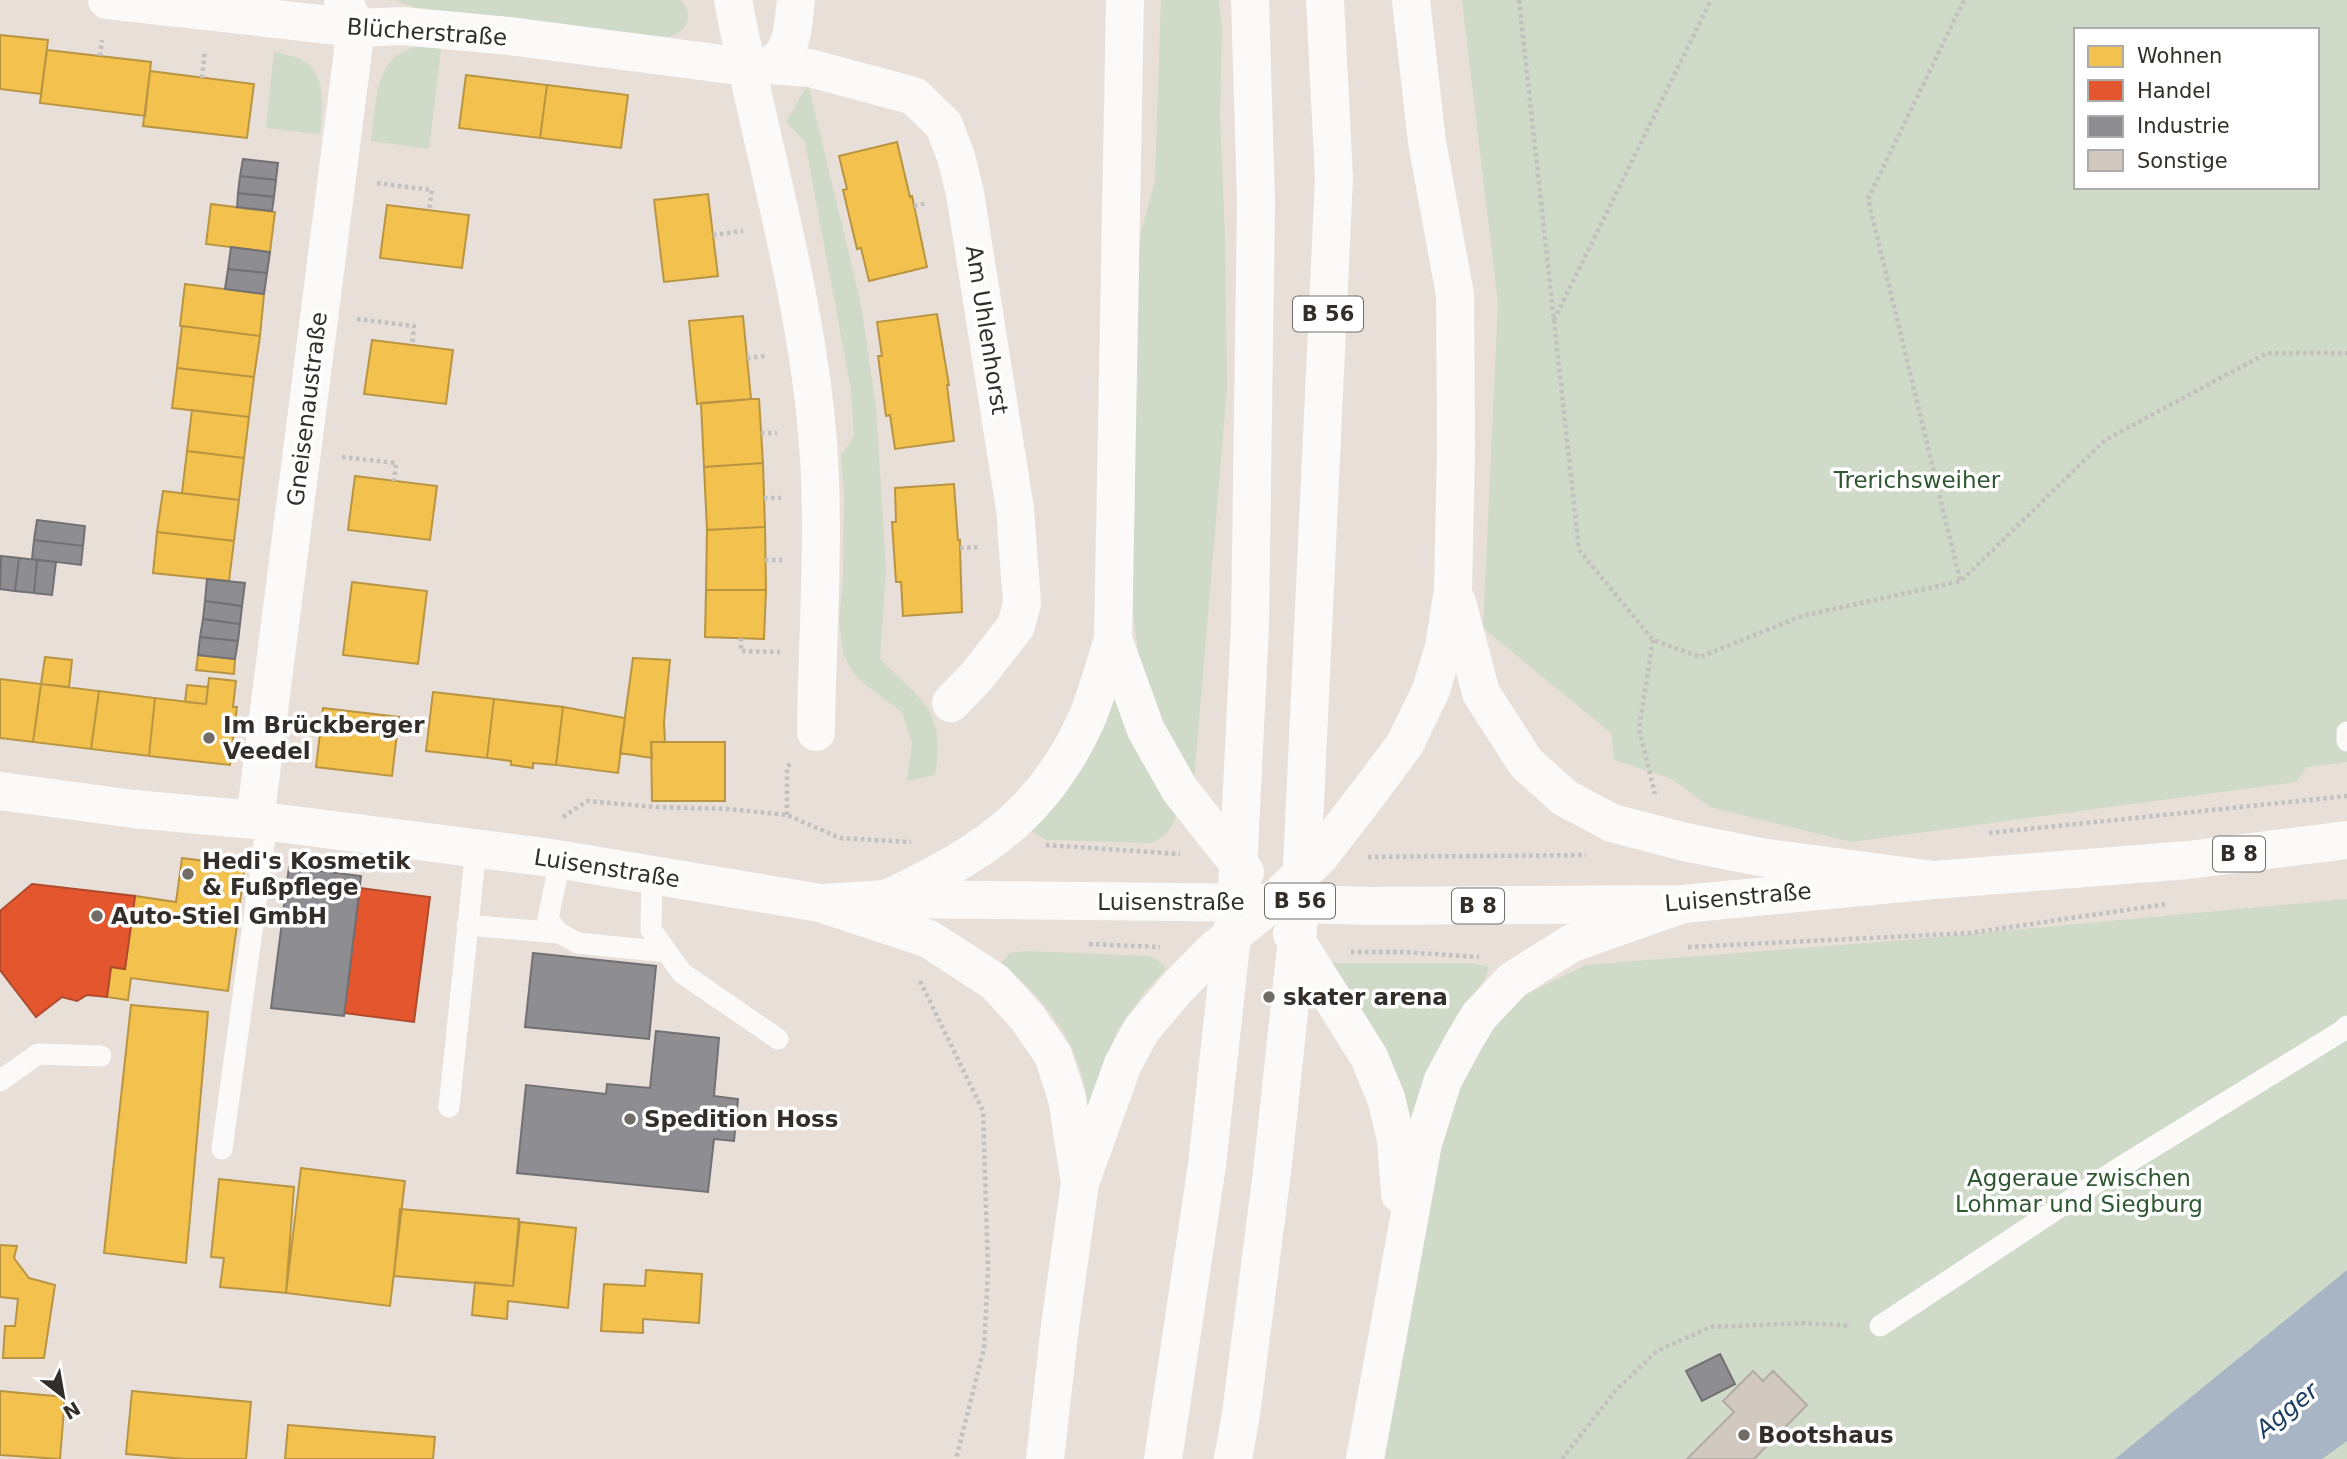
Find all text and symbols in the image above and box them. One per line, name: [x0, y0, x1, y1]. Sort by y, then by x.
street label: Blücherstraße: [346, 13, 508, 51]
legend: [2074, 28, 2319, 189]
text: Wohnen: [2137, 44, 2222, 68]
text: Handel: [2137, 79, 2211, 103]
text: Industrie: [2137, 114, 2230, 138]
text: Sonstige: [2137, 149, 2228, 173]
street label: Am Uhlenhorst: [961, 243, 1013, 417]
road number: B 56: [1293, 296, 1363, 332]
street label: Gneisenaustraße: [282, 310, 332, 508]
park label: Trerichsweiher: [1833, 467, 2001, 493]
place label: Im Brückberger Veedel: [223, 712, 425, 764]
marker: Im Brückberger Veedel: [201, 730, 217, 746]
road number: B 8: [2213, 836, 2265, 872]
street label: Luisenstraße: [532, 844, 682, 892]
place label: Hedi's Kosmetik & Fußpflege: [202, 848, 411, 900]
marker: Hedi's Kosmetik & Fußpflege: [180, 866, 196, 882]
street label: Luisenstraße: [1664, 878, 1812, 916]
road number: B 56: [1265, 884, 1335, 918]
road number: B 8: [1452, 888, 1504, 923]
street label: Luisenstraße: [1097, 889, 1245, 915]
place label: Auto-Stiel GmbH: [111, 903, 327, 929]
marker: Auto-Stiel GmbH: [89, 908, 105, 924]
place label: skater arena: [1283, 984, 1448, 1010]
marker: skater arena: [1261, 989, 1277, 1005]
place label: Spedition Hoss: [644, 1106, 838, 1132]
marker: Spedition Hoss: [622, 1111, 638, 1127]
park label: Aggeraue zwischen Lohmar und Siegburg: [1955, 1165, 2203, 1217]
north arrow: [28, 1361, 98, 1431]
water label: Agger: [2249, 1375, 2325, 1445]
text: N: [59, 1397, 84, 1424]
place label: Bootshaus: [1758, 1422, 1894, 1448]
marker: Bootshaus: [1736, 1427, 1752, 1443]

